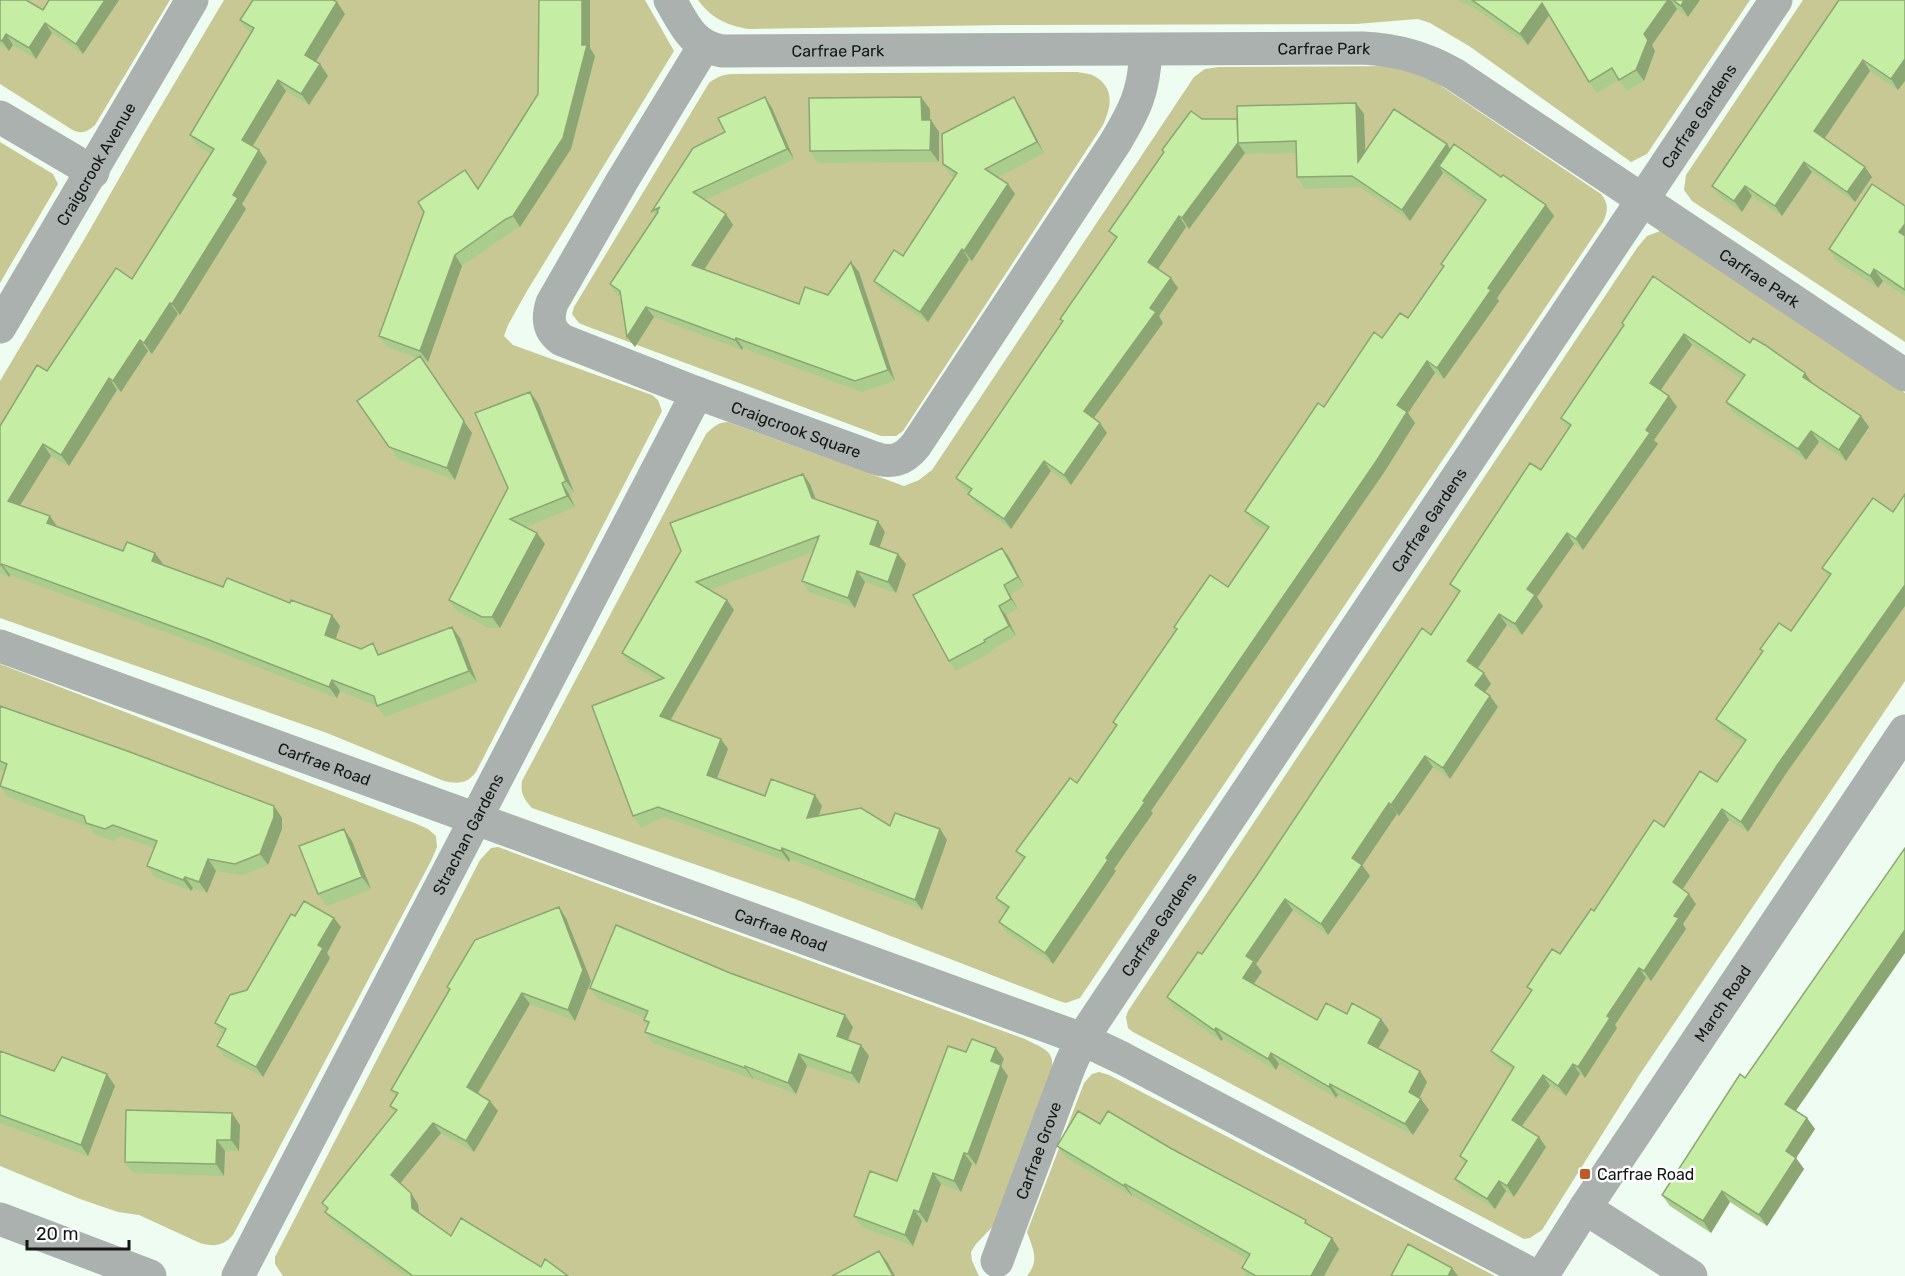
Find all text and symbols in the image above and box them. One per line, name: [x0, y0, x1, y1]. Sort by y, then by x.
street label: Carfrae Park: [1278, 39, 1372, 59]
street label: Carfrae Park: [792, 41, 885, 61]
street label: Carfrae Gardens: [1657, 60, 1741, 172]
street label: Craigcrook Avenue: [53, 99, 140, 229]
street label: Carfrae Park: [1715, 245, 1804, 312]
street label: Craigcrook Square: [728, 397, 864, 462]
street label: Carfrae Gardens: [1387, 464, 1471, 576]
street label: Carfrae Road: [275, 739, 373, 790]
street label: Strachan Gardens: [429, 770, 507, 898]
street label: Carfrae Gardens: [1118, 869, 1201, 980]
street label: Carfrae Road: [732, 905, 830, 956]
street label: March Road: [1690, 962, 1755, 1045]
street label: Carfrae Grove: [1012, 1099, 1065, 1202]
place label: Carfrae Road: [1597, 1165, 1694, 1184]
marker: Carfrae Road: [1578, 1167, 1592, 1181]
scale bar: [27, 1213, 129, 1251]
text: 20 m: [36, 1223, 78, 1245]

